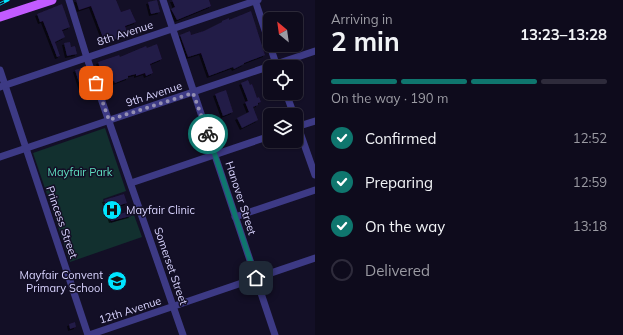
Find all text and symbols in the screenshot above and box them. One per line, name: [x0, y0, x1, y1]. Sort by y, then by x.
text: Arriving in: [331, 11, 393, 27]
north arrow: [263, 12, 303, 52]
map controls: [263, 12, 303, 148]
street label: 8th Avenue: [95, 17, 155, 49]
text: 2 min: [331, 25, 400, 58]
text: 13:23–13:28: [520, 25, 607, 44]
button: locate: [263, 60, 303, 100]
pin: [79, 66, 113, 100]
icon: bag: [85, 72, 107, 94]
street label: 9th Avenue: [124, 78, 184, 110]
text: On the way · 190 m: [331, 90, 448, 106]
button: layers: [263, 108, 303, 148]
courier: [188, 114, 228, 154]
icon: bike: [197, 123, 219, 145]
icon: check: [331, 127, 353, 149]
text: Confirmed: [365, 129, 436, 148]
text: 12:52: [573, 130, 607, 146]
street label: Hanover Street: [222, 159, 260, 237]
park label: Mayfair Park: [48, 165, 113, 179]
icon: check: [331, 171, 353, 193]
text: Preparing: [365, 173, 433, 192]
text: 12:59: [573, 174, 607, 190]
street label: Princess Street: [43, 184, 81, 260]
hospital icon: Mayfair Clinic: [101, 199, 123, 221]
place label: Mayfair Clinic: [126, 203, 195, 217]
icon: check: [331, 215, 353, 237]
text: On the way: [365, 217, 445, 236]
text: 13:18: [573, 218, 607, 234]
street label: Somerset Street: [151, 225, 191, 307]
pin: [239, 261, 273, 295]
text: Delivered: [365, 261, 430, 280]
icon: home: [245, 267, 267, 289]
place label: Mayfair Convent Primary School: [20, 268, 103, 295]
school or university icon: Mayfair Convent Primary School: [106, 270, 128, 292]
street label: 12th Avenue: [97, 293, 163, 327]

